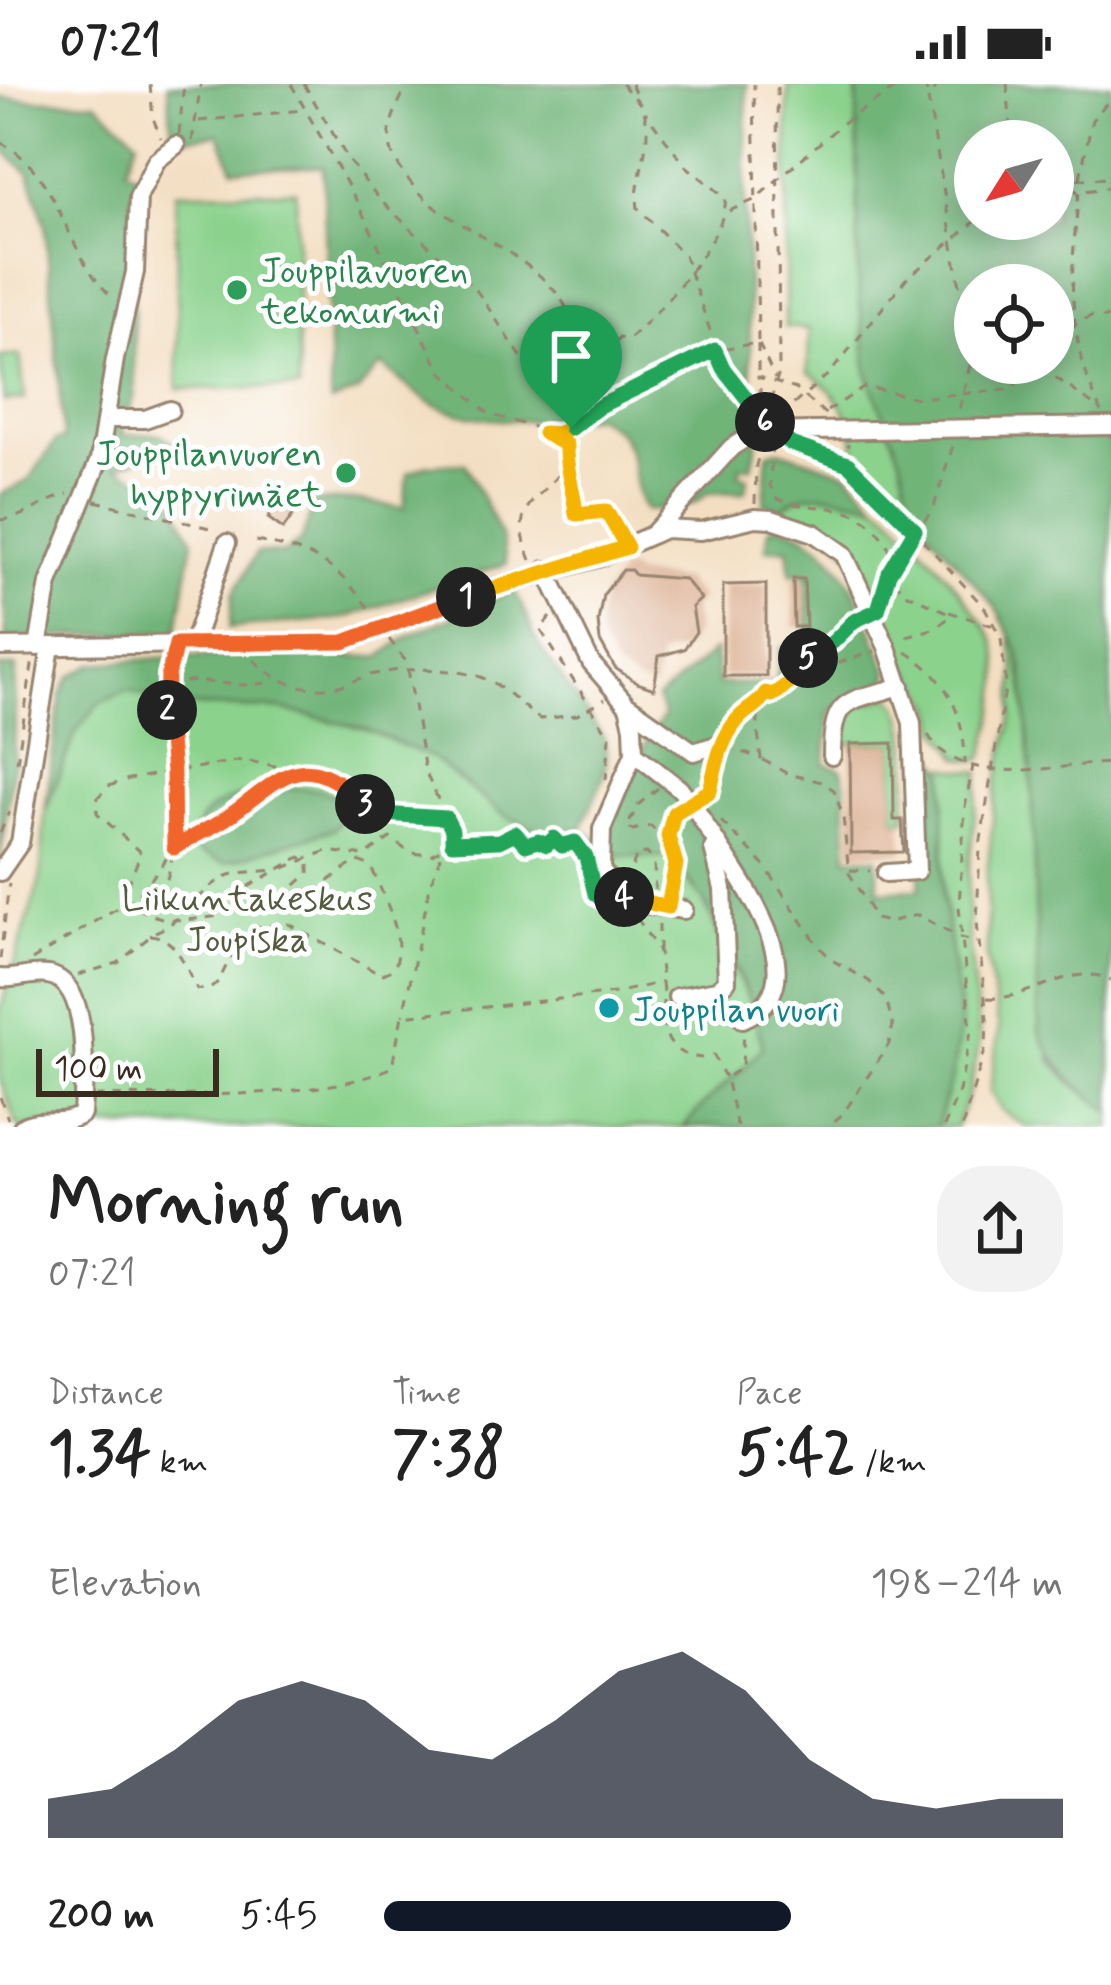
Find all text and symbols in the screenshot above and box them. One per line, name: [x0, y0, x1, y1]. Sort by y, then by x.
text: 07:21: [60, 13, 161, 72]
north arrow: [954, 120, 1074, 240]
map controls: [954, 120, 1074, 384]
place label: Jouppilavuoren tekonurmi: [260, 249, 468, 337]
button: locate: [954, 264, 1074, 384]
marker: Jouppilavuoren tekonurmi: [224, 277, 250, 303]
pin: [520, 305, 622, 428]
icon: arrive: [538, 323, 604, 389]
pin: 6: [735, 392, 795, 452]
text: 6: [757, 400, 773, 444]
place label: Jouppilanvuoren hyppyrimäet: [95, 432, 322, 520]
marker: Jouppilanvuoren hyppyrimäet: [333, 460, 359, 486]
pin: 1: [436, 567, 496, 627]
text: 1: [459, 575, 473, 619]
pin: 5: [778, 628, 838, 688]
text: 5: [798, 636, 818, 680]
pin: 2: [137, 680, 197, 740]
text: 2: [159, 688, 175, 732]
pin: 3: [335, 774, 395, 834]
text: 3: [358, 782, 372, 826]
pin: 4: [594, 867, 654, 927]
text: 4: [614, 875, 634, 919]
park label: Liikuntakeskus Joupiska: [121, 877, 373, 965]
place label: Jouppilan vuori: [633, 988, 839, 1035]
marker: Jouppilan vuori: [596, 995, 622, 1021]
scale bar: [36, 1043, 219, 1096]
text: 100 m: [54, 1048, 143, 1092]
text: Morning run: [48, 1161, 404, 1247]
button: share: [937, 1166, 1063, 1292]
text: 07:21: [48, 1249, 136, 1300]
text: Distance: [48, 1372, 164, 1416]
text: Time: [392, 1372, 461, 1416]
text: Pace: [737, 1372, 802, 1416]
text: 1.34: [48, 1416, 151, 1495]
text: 7:38: [392, 1416, 505, 1495]
text: 5:42: [737, 1416, 855, 1495]
text: km: [151, 1441, 208, 1485]
text: /km: [855, 1441, 927, 1485]
text: Elevation: [48, 1559, 202, 1610]
text: 198–214 m: [871, 1559, 1063, 1610]
text: 200 m: [48, 1891, 154, 1942]
text: 5:45: [240, 1891, 317, 1942]

